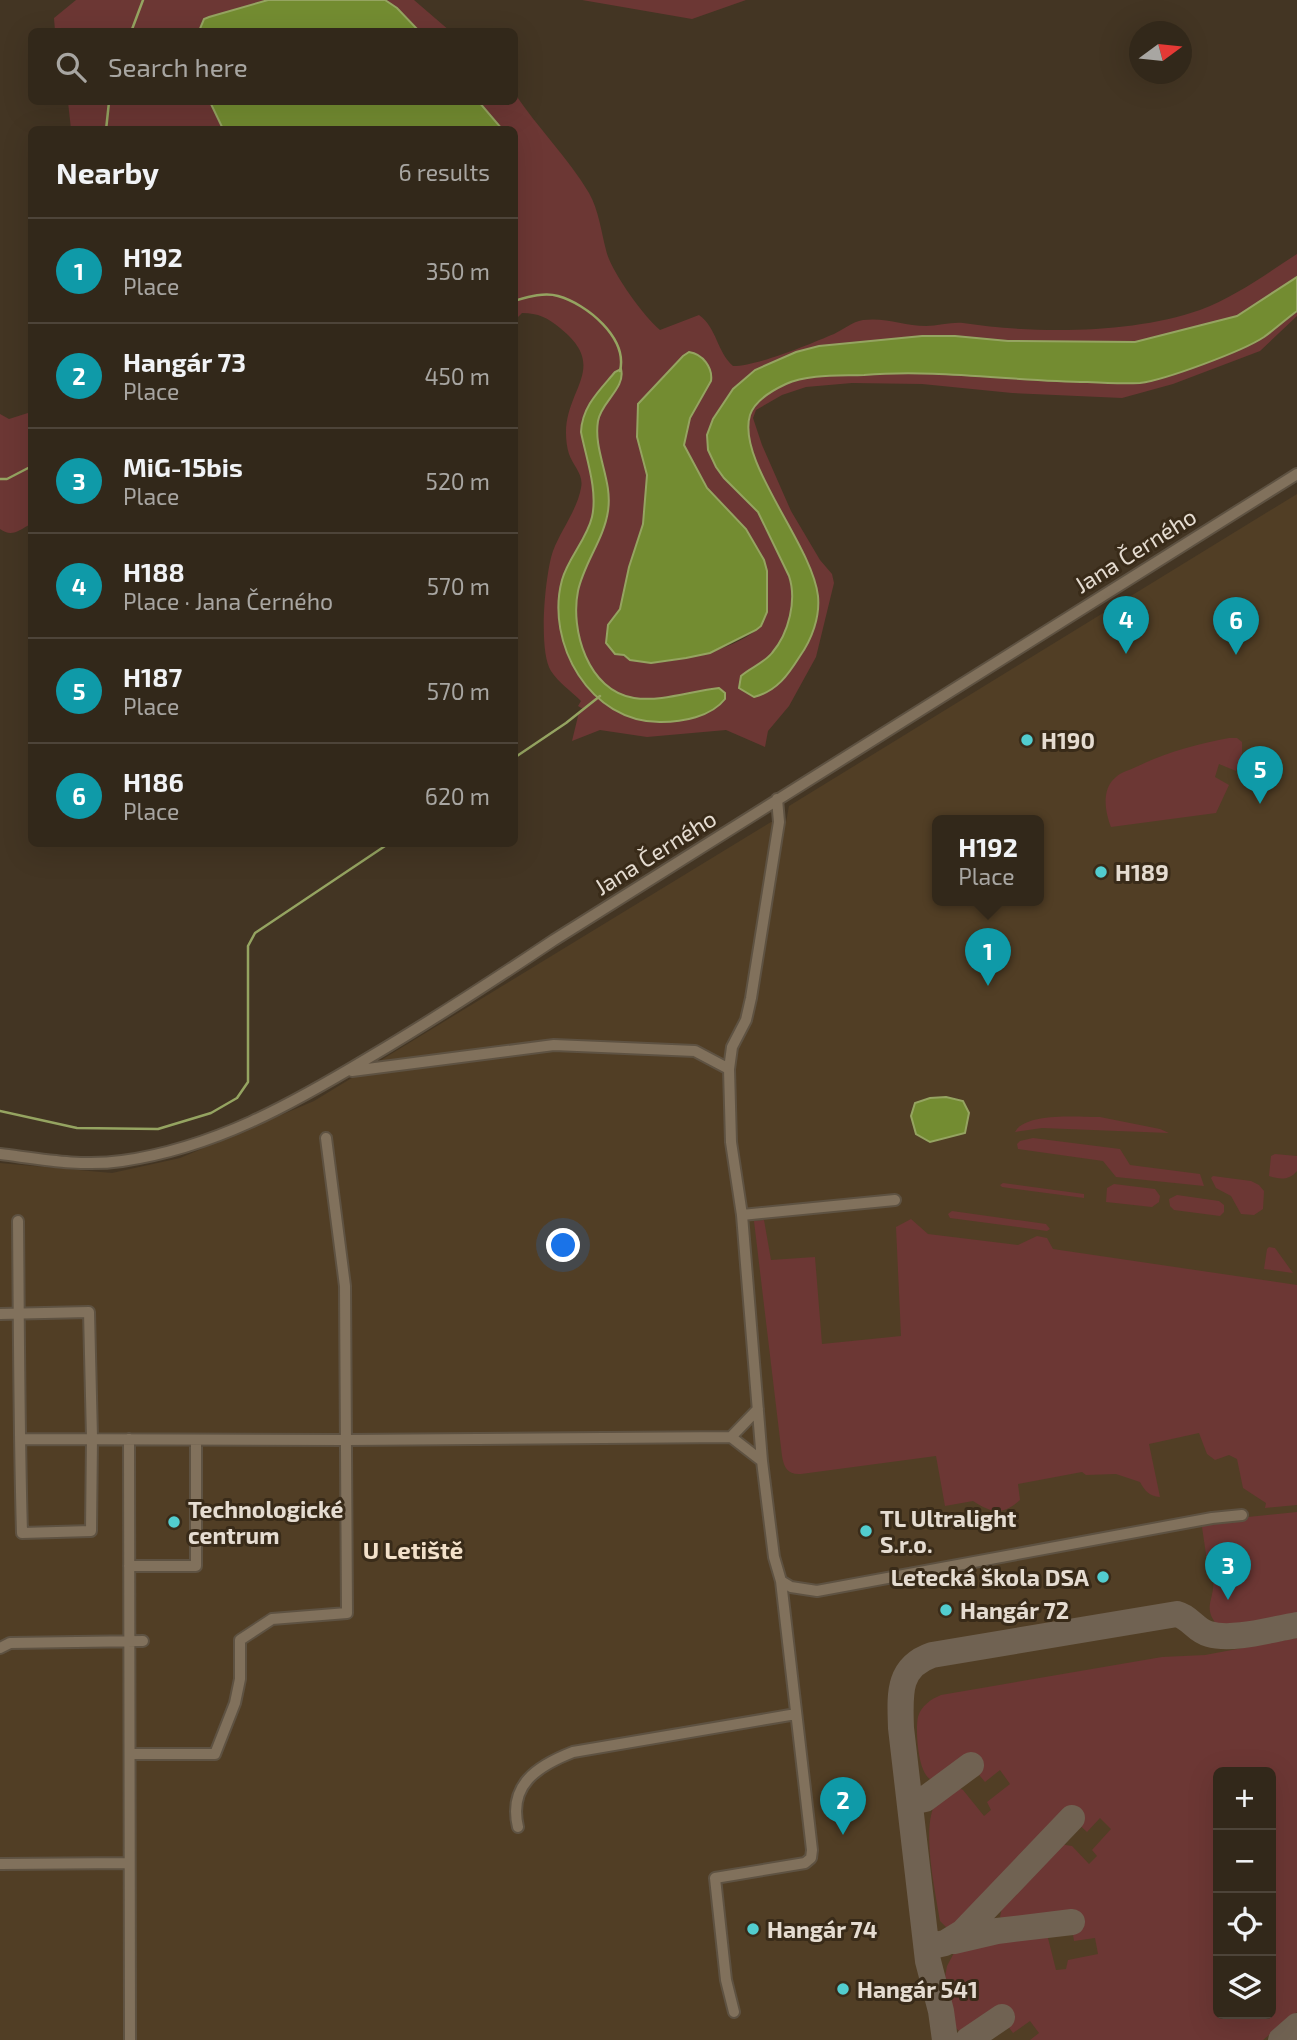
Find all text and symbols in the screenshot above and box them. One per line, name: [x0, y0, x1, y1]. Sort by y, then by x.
north arrow: [1129, 21, 1192, 84]
search box: [28, 28, 518, 105]
icon: search: [52, 48, 90, 86]
text: Search here: [108, 51, 248, 82]
text: Nearby: [56, 154, 159, 190]
text: 6 results: [399, 158, 490, 186]
text: H192: [123, 241, 183, 272]
text: 1: [74, 257, 84, 285]
text: 350 m: [426, 257, 490, 285]
text: Place: [123, 272, 179, 300]
text: Hangár 73: [123, 346, 246, 377]
text: 2: [72, 362, 86, 390]
text: 450 m: [424, 362, 490, 390]
text: Place: [123, 377, 179, 405]
text: MiG-15bis: [123, 451, 243, 482]
text: 3: [72, 467, 86, 495]
text: 520 m: [426, 467, 490, 495]
text: Place: [123, 482, 179, 510]
street label: Jana Černého: [1069, 501, 1201, 599]
text: H188: [123, 556, 185, 587]
text: 4: [72, 572, 86, 600]
text: 570 m: [427, 572, 490, 600]
text: Place · Jana Černého: [123, 587, 333, 615]
pin: 4: [1103, 596, 1149, 654]
pin: 6: [1213, 597, 1259, 655]
text: H187: [123, 661, 182, 692]
text: 5: [73, 677, 85, 705]
text: 570 m: [427, 677, 490, 705]
text: Place: [123, 692, 179, 720]
place label: H190: [1041, 726, 1095, 754]
marker: H190: [1019, 732, 1035, 748]
pin: 5: [1237, 746, 1283, 804]
text: H186: [123, 766, 184, 797]
text: 6: [72, 782, 86, 810]
text: 620 m: [425, 782, 490, 810]
text: Place: [123, 797, 179, 825]
street label: Jana Černého: [589, 803, 721, 901]
popup: [932, 815, 1044, 906]
text: H192: [958, 831, 1018, 862]
place label: H189: [1115, 858, 1169, 886]
text: Place: [958, 862, 1015, 890]
marker: H189: [1093, 864, 1109, 880]
pin: 1: [965, 928, 1011, 986]
your location: [546, 1228, 580, 1262]
place label: Technologické centrum: [188, 1495, 343, 1549]
place label: TL Ultralight S.r.o.: [880, 1504, 1016, 1558]
marker: Technologické centrum: [166, 1514, 182, 1530]
marker: TL Ultralight S.r.o.: [858, 1523, 874, 1539]
district label: U Letiště: [363, 1535, 463, 1564]
pin: 3: [1205, 1542, 1251, 1600]
place label: Letecká škola DSA: [891, 1563, 1089, 1591]
marker: Letecká škola DSA: [1095, 1569, 1111, 1585]
place label: Hangár 72: [960, 1596, 1069, 1624]
marker: Hangár 72: [938, 1602, 954, 1618]
map controls: [1213, 1767, 1276, 2019]
button: +: [1213, 1767, 1276, 1830]
pin: 2: [820, 1777, 866, 1835]
button: −: [1213, 1830, 1276, 1893]
button: locate: [1213, 1893, 1276, 1956]
place label: Hangár 74: [767, 1915, 877, 1943]
marker: Hangár 74: [745, 1921, 761, 1937]
button: layers: [1213, 1956, 1276, 2019]
place label: Hangár 541: [857, 1975, 978, 2003]
marker: Hangár 541: [835, 1981, 851, 1997]

